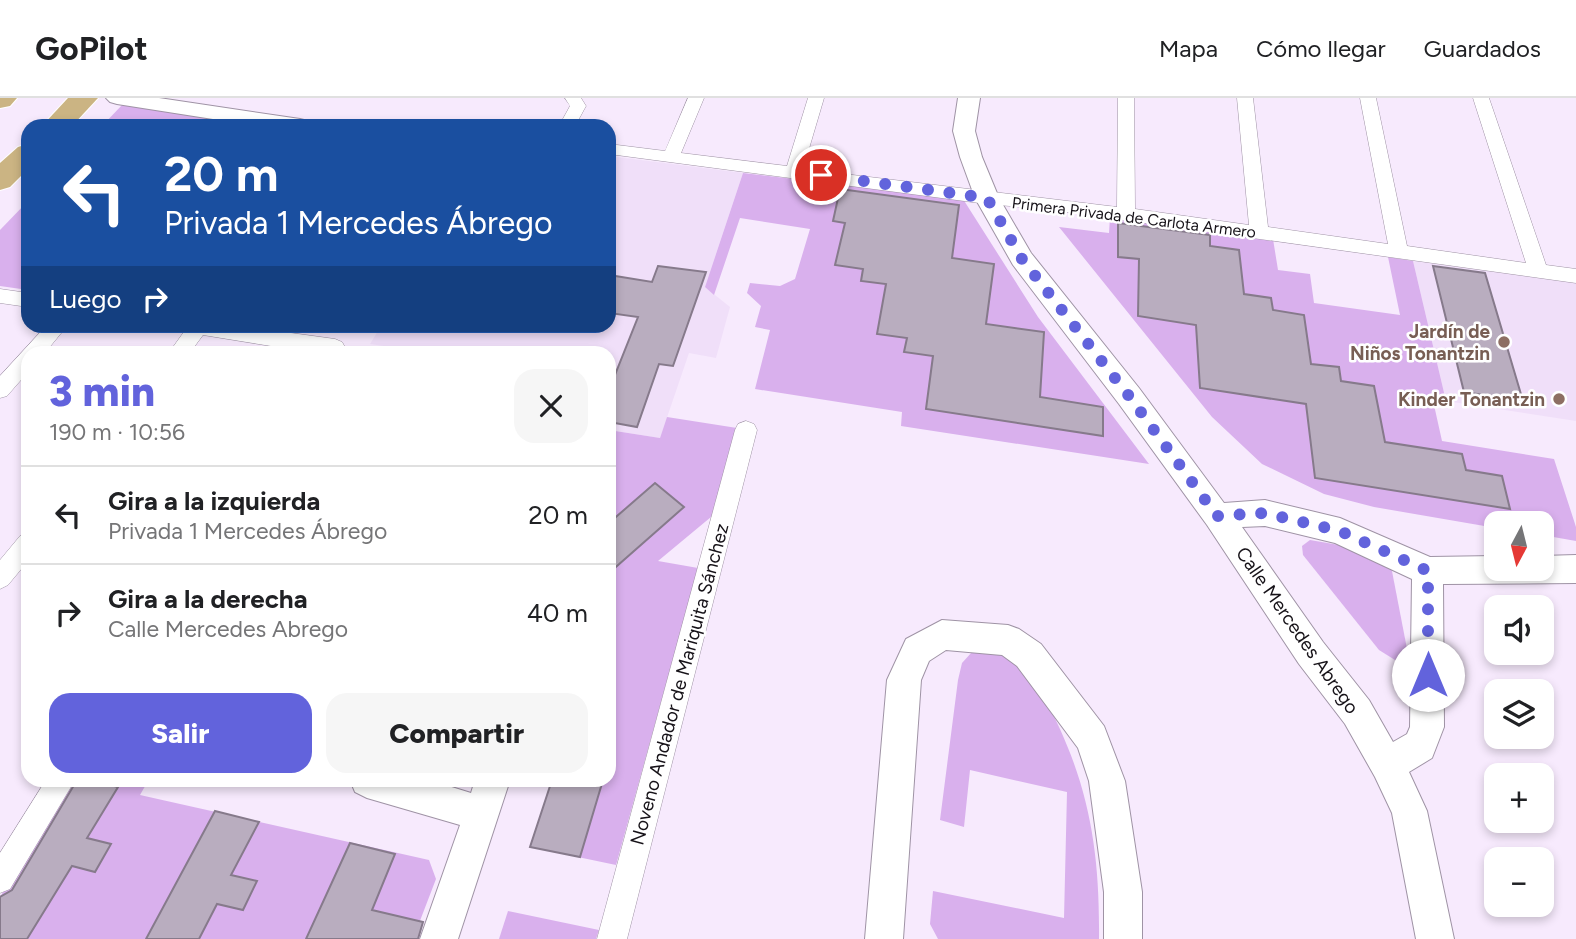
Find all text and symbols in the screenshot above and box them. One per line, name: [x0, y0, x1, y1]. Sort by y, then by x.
text: GoPilot: [35, 29, 148, 68]
text: Mapa: [1159, 34, 1218, 63]
text: Cómo llegar: [1256, 34, 1386, 63]
text: Guardados: [1424, 34, 1541, 63]
text: 20 m: [164, 144, 279, 203]
pin: [791, 145, 851, 205]
icon: left: [49, 147, 140, 238]
icon: arrive: [802, 156, 840, 194]
street label: Primera Privada de Carlota Armero: [1011, 193, 1257, 242]
text: Privada 1 Mercedes Ábrego: [164, 204, 553, 242]
icon: right: [136, 280, 174, 318]
text: Luego: [49, 283, 122, 315]
place label: Jardín de Niños Tonantzin: [1350, 320, 1490, 365]
marker: Jardín de Niños Tonantzin: [1496, 334, 1512, 350]
text: 3 min: [49, 366, 155, 417]
button: close: [514, 369, 588, 443]
place label: Kinder Tonantzin: [1398, 388, 1545, 411]
marker: Kinder Tonantzin: [1551, 391, 1567, 407]
text: 190 m · 10:56: [49, 418, 185, 446]
text: Gira a la izquierda: [108, 485, 320, 517]
icon: left: [49, 496, 87, 534]
text: 20 m: [528, 499, 588, 531]
north arrow: [1484, 511, 1554, 581]
map controls: [1484, 511, 1554, 917]
text: Privada 1 Mercedes Ábrego: [108, 517, 387, 545]
street label: Noveno Andador de Mariquita Sánchez: [625, 521, 734, 848]
street label: Calle Mercedes Abrego: [1231, 542, 1364, 718]
text: Gira a la derecha: [108, 583, 308, 615]
icon: right: [49, 594, 87, 632]
button: sound: [1484, 595, 1554, 665]
text: 40 m: [527, 597, 588, 629]
text: Calle Mercedes Abrego: [108, 615, 348, 643]
position arrow: [1391, 638, 1465, 712]
button: layers: [1484, 679, 1554, 749]
button: Salir: [49, 693, 312, 773]
button: Compartir: [326, 693, 588, 773]
button: +: [1484, 763, 1554, 833]
button: −: [1484, 847, 1554, 917]

